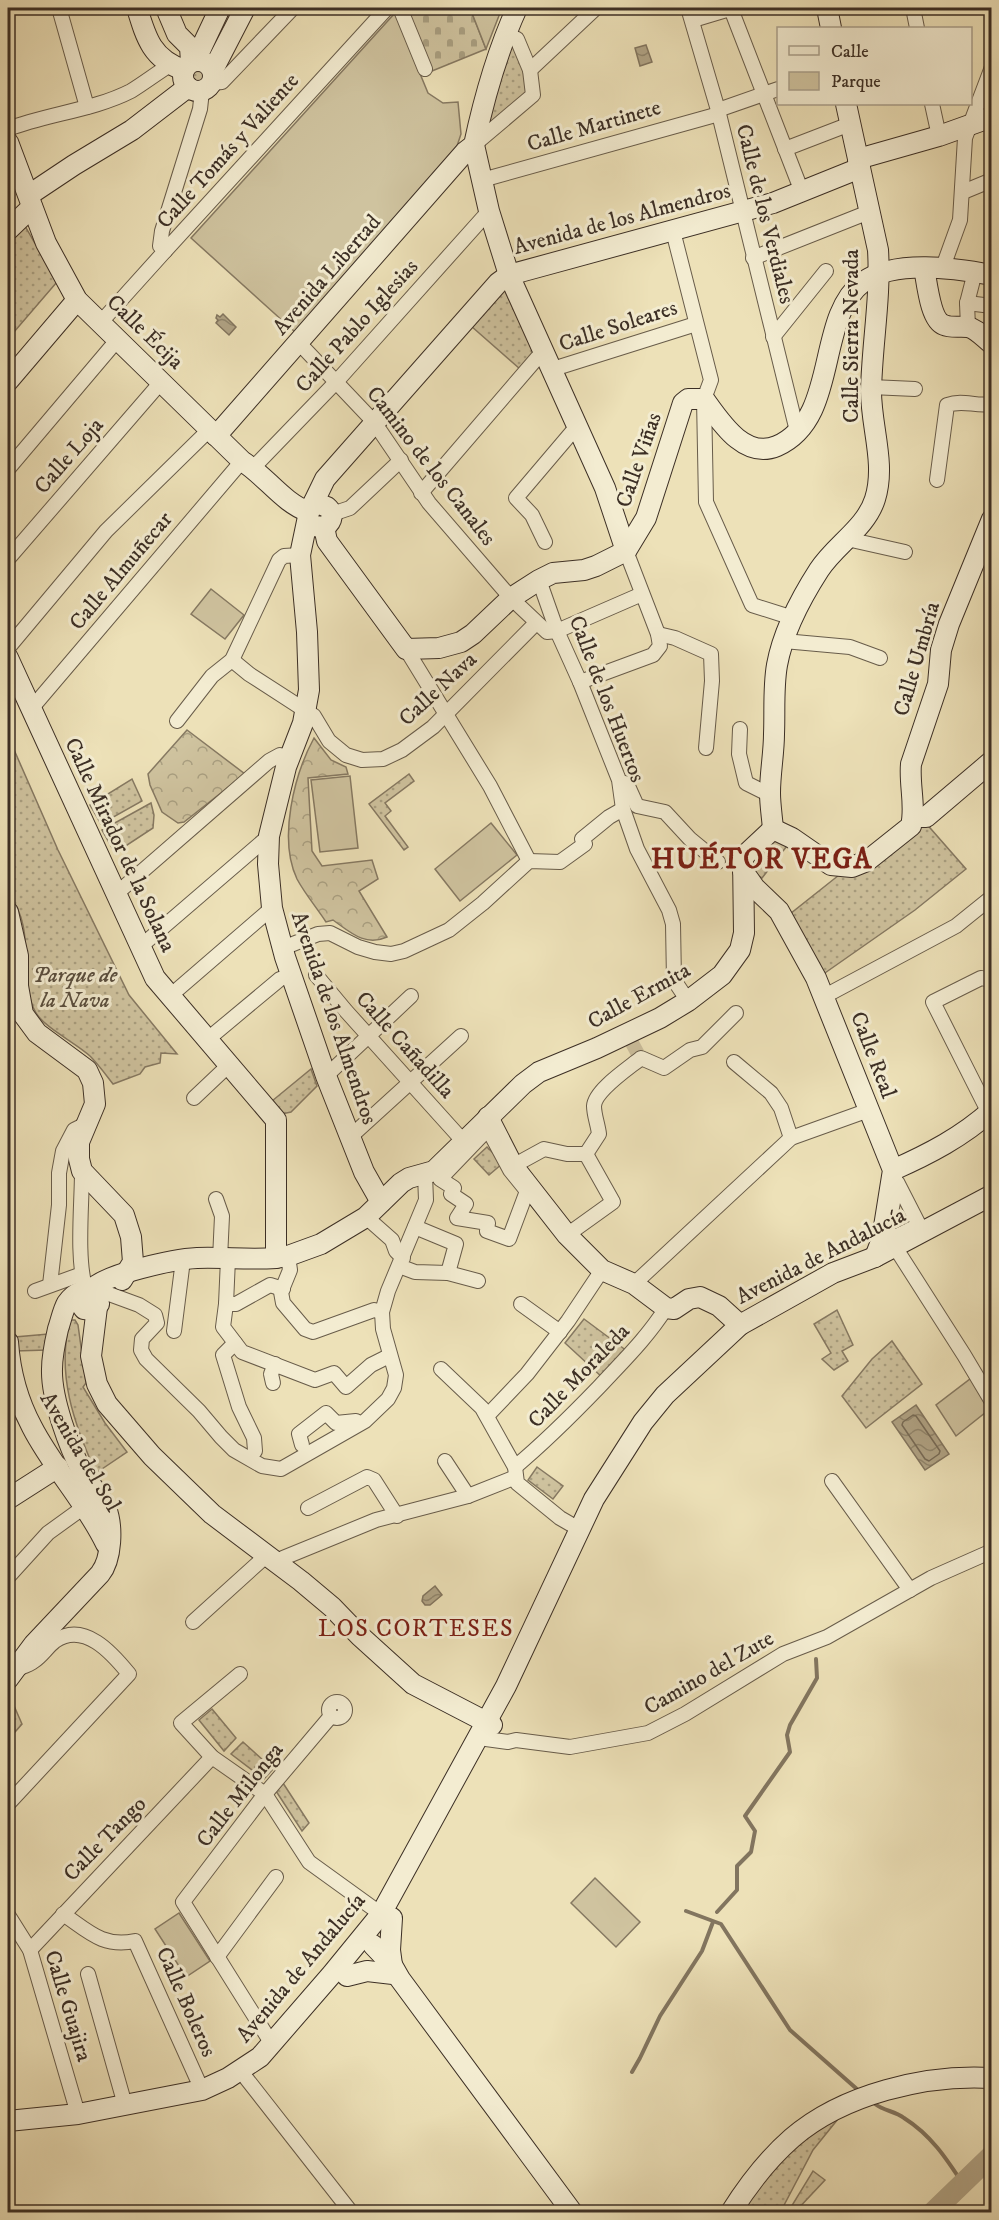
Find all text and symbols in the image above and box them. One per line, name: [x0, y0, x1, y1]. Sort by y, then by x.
legend: [777, 27, 972, 105]
text: Calle: [831, 41, 869, 63]
street label: Calle Tomás y Valiente: [151, 68, 305, 234]
text: Parque: [831, 71, 881, 93]
street label: Calle Martinete: [524, 94, 664, 158]
street label: Calle de los Verdiales: [730, 121, 800, 307]
street label: Avenida de los Almendros: [511, 177, 733, 261]
street label: Avenida Libertad: [267, 209, 387, 341]
street label: Calle Sierra Nevada: [838, 248, 865, 423]
street label: Calle Pablo Iglesias: [290, 254, 424, 398]
street label: Calle Écija: [101, 289, 189, 376]
street label: Calle Soleares: [555, 294, 681, 358]
street label: Camino de los Canales: [360, 381, 502, 551]
street label: Calle Viñas: [610, 409, 668, 511]
street label: Calle Loja: [29, 412, 110, 500]
street label: Calle Almuñecar: [64, 506, 179, 636]
street label: Calle Umbría: [888, 598, 946, 719]
street label: Calle de los Huertos: [563, 612, 651, 786]
street label: Calle Nava: [393, 646, 483, 732]
street label: Calle Mirador de la Solana: [58, 734, 182, 957]
district label: HUÉTOR VEGA: [651, 841, 873, 877]
street label: Avenida de los Almendros: [285, 908, 383, 1128]
street label: Calle Ermita: [583, 956, 696, 1035]
park label: Parque de la Nava: [33, 962, 118, 1014]
street label: Calle Cañadilla: [350, 986, 461, 1105]
street label: Calle Real: [844, 1008, 902, 1102]
street label: Avenida de Andalucía: [732, 1201, 911, 1310]
street label: Calle Moraleda: [522, 1318, 636, 1434]
street label: Avenida del Sol: [34, 1387, 126, 1517]
district label: LOS CORTESES: [318, 1614, 514, 1644]
street label: Camino del Zute: [639, 1625, 779, 1721]
street label: Calle Milonga: [191, 1737, 290, 1853]
street label: Calle Tango: [58, 1791, 152, 1887]
street label: Avenida de Andalucía: [231, 1887, 372, 2048]
street label: Calle Boleros: [150, 1943, 222, 2061]
street label: Calle Guajira: [38, 1947, 98, 2065]

